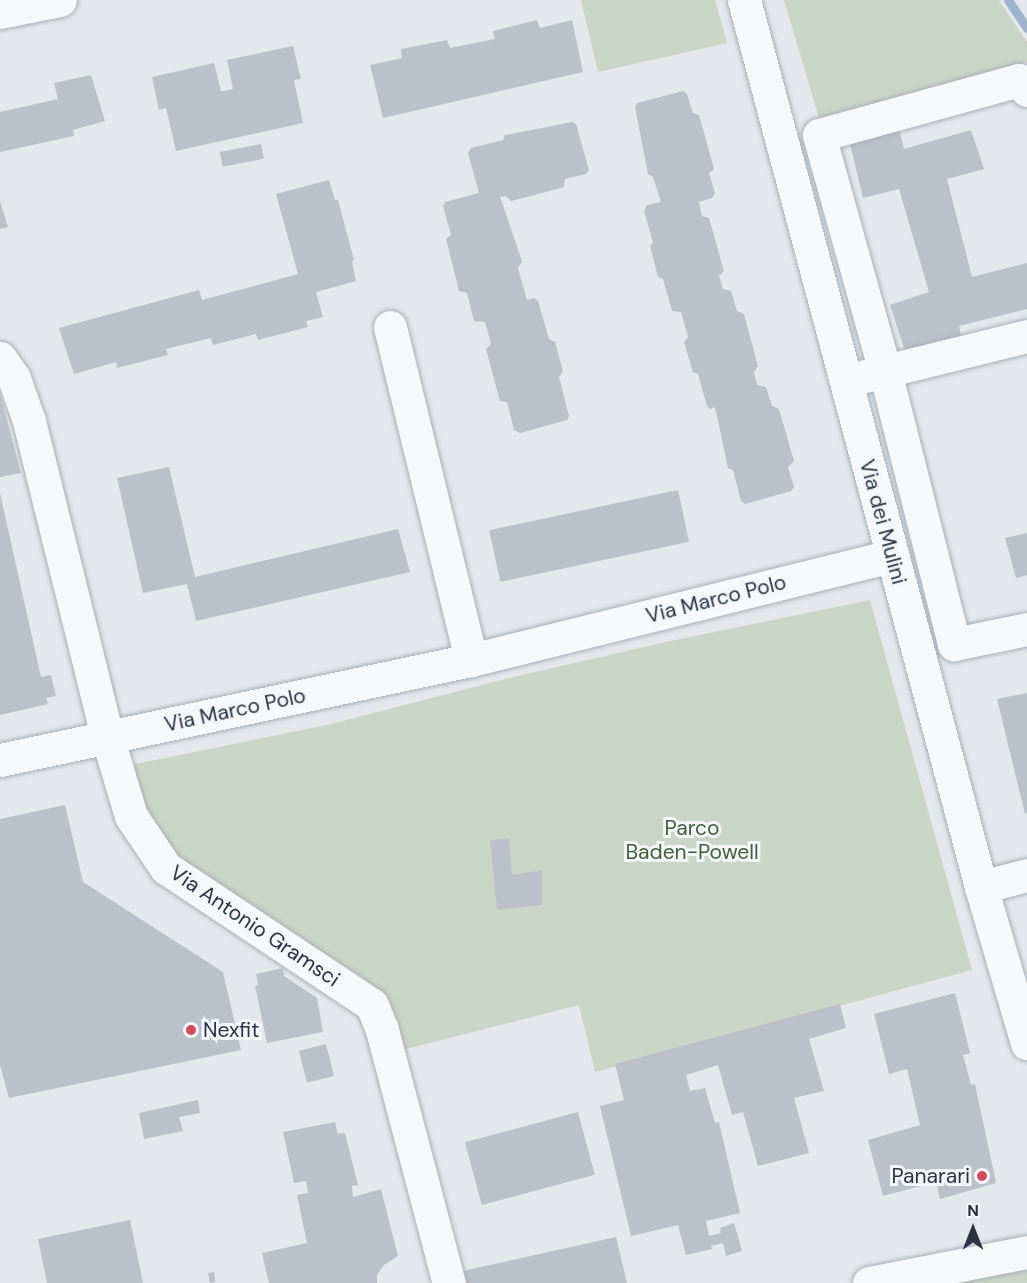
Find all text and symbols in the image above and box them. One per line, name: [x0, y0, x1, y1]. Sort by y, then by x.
street label: Via dei Mulini: [854, 457, 912, 587]
street label: Via Marco Polo: [643, 569, 789, 629]
street label: Via Marco Polo: [162, 683, 308, 737]
park label: Parco Baden-Powell: [625, 815, 759, 865]
street label: Via Antonio Gramsci: [165, 860, 345, 992]
place label: Nexfit: [203, 1017, 259, 1043]
marker: Nexfit: [184, 1023, 198, 1037]
place label: Panarari: [891, 1163, 970, 1189]
marker: Panarari: [975, 1169, 989, 1183]
north arrow: [943, 1199, 1003, 1259]
text: N: [967, 1200, 979, 1221]

